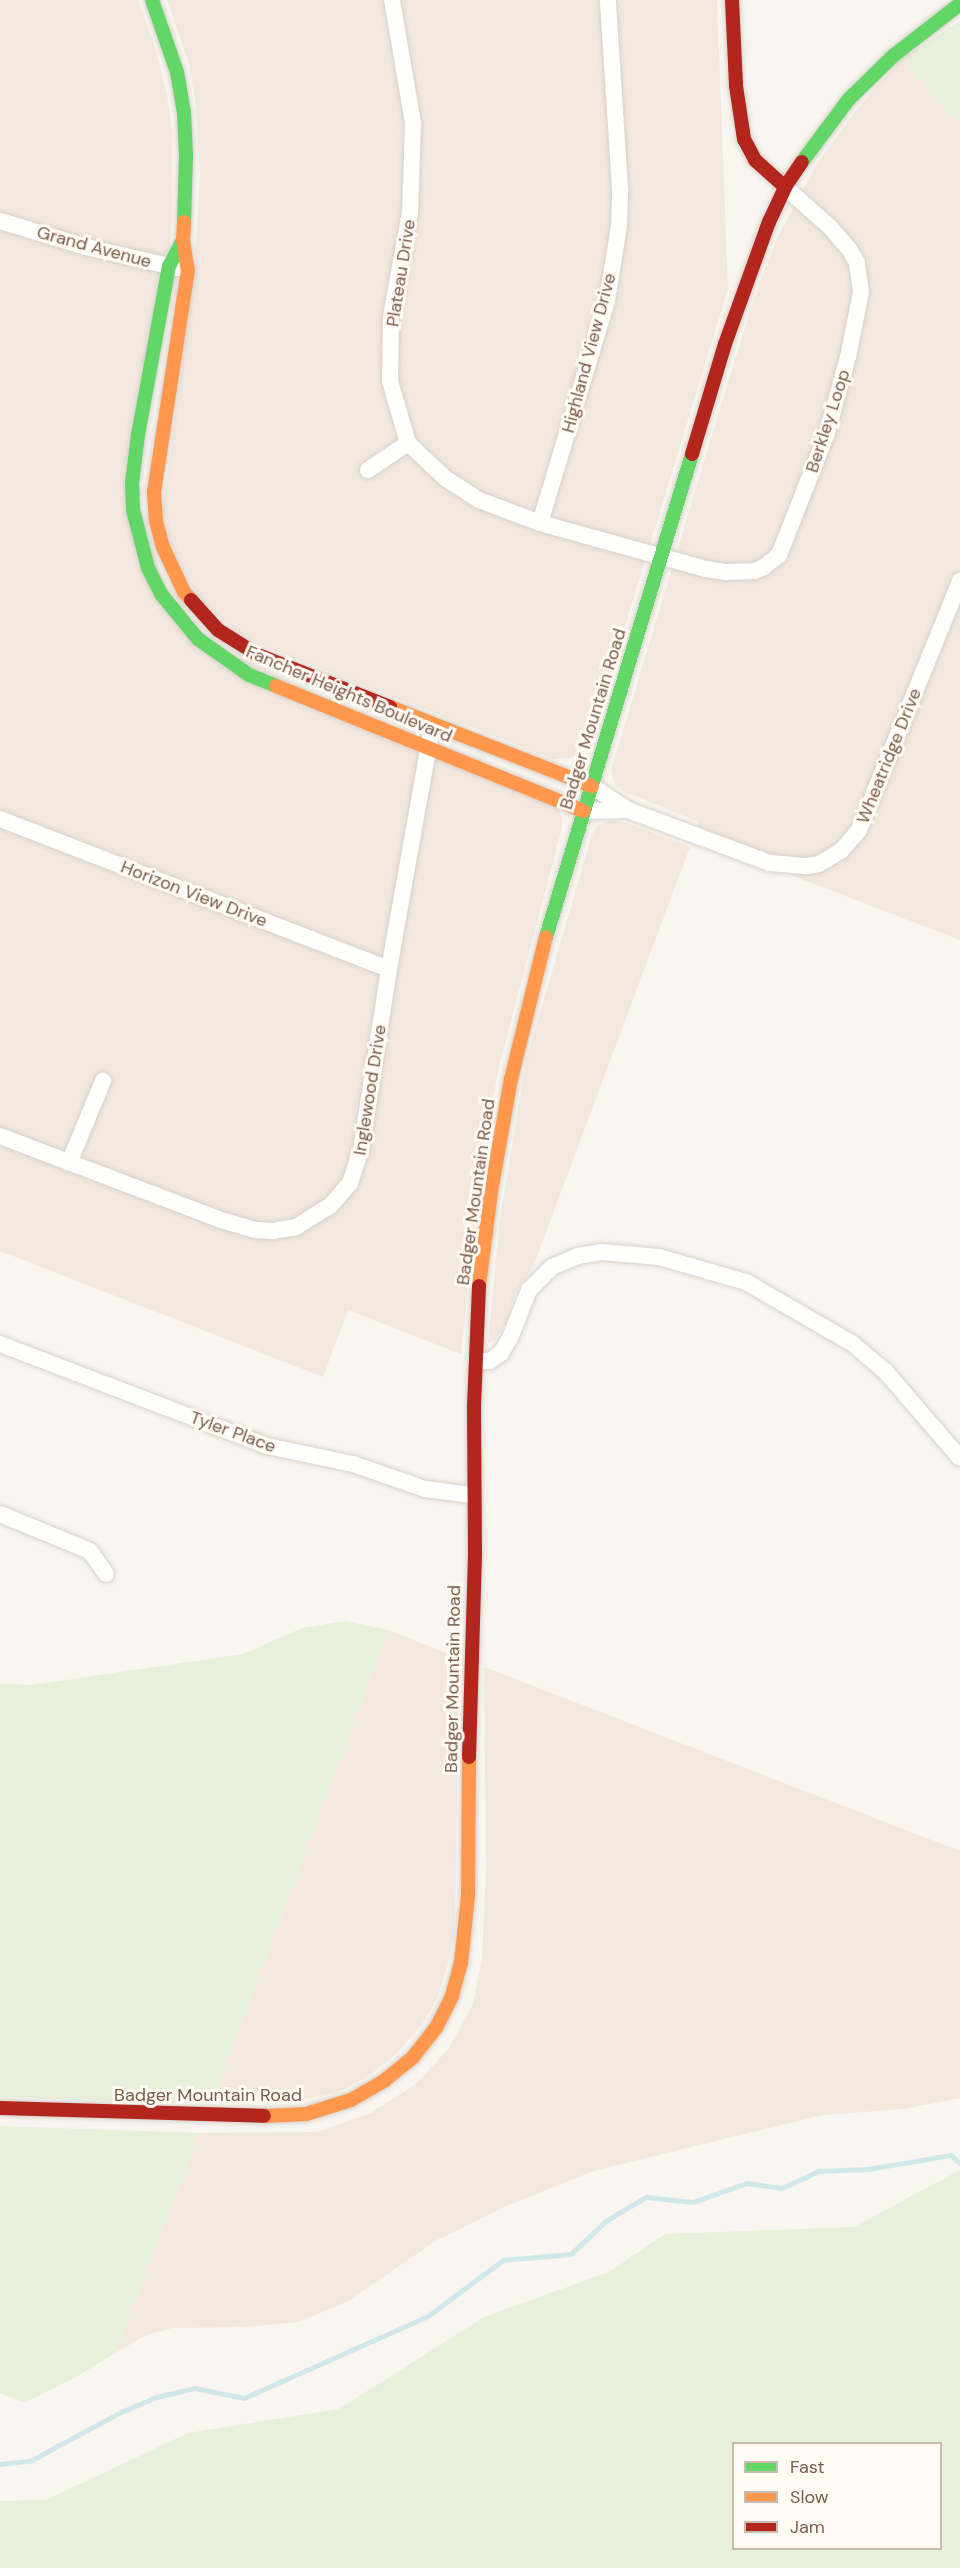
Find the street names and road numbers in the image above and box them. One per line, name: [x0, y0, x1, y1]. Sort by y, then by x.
street label: Plateau Drive: [382, 218, 420, 328]
street label: Grand Avenue: [34, 221, 154, 273]
street label: Highland View Drive: [557, 271, 621, 435]
street label: Berkley Loop: [801, 367, 855, 475]
street label: Badger Mountain Road: [555, 626, 631, 812]
street label: Fancher Heights Boulevard: [243, 641, 455, 747]
street label: Wheatridge Drive: [852, 685, 926, 827]
street label: Horizon View Drive: [118, 856, 270, 932]
street label: Inglewood Drive: [349, 1023, 391, 1157]
street label: Badger Mountain Road: [452, 1097, 500, 1287]
street label: Tyler Place: [187, 1407, 279, 1457]
street label: Badger Mountain Road: [441, 1585, 465, 1773]
street label: Badger Mountain Road: [114, 2084, 302, 2106]

